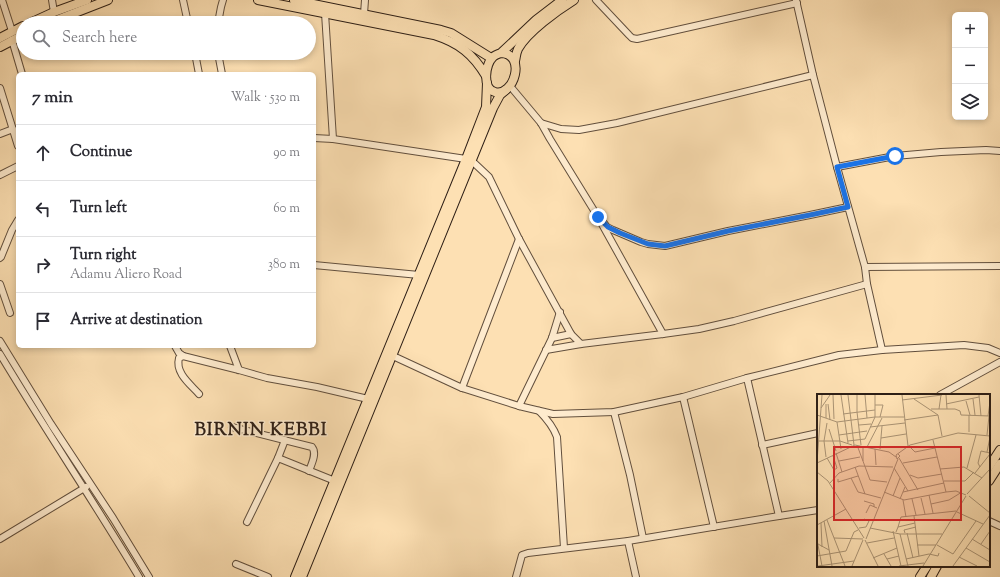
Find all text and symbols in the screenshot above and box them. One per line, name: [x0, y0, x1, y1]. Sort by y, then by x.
map controls: [952, 12, 988, 120]
button: +: [952, 12, 988, 48]
search box: [16, 16, 316, 60]
icon: search: [30, 27, 52, 49]
text: Search here: [62, 28, 137, 49]
button: −: [952, 48, 988, 84]
button: layers: [952, 84, 988, 120]
text: 7 min: [32, 86, 73, 110]
text: Walk · 530 m: [231, 89, 300, 107]
icon: ahead: [32, 142, 54, 164]
text: Continue: [70, 142, 132, 163]
text: 90 m: [273, 144, 300, 162]
route start: [886, 147, 904, 165]
icon: left: [32, 198, 54, 220]
text: Turn left: [70, 198, 127, 219]
text: 60 m: [273, 200, 300, 218]
route end: [589, 208, 607, 226]
text: Turn right: [70, 245, 136, 266]
icon: right: [32, 254, 54, 276]
text: 380 m: [268, 256, 300, 274]
text: Adamu Aliero Road: [70, 266, 182, 284]
icon: arrive: [32, 310, 54, 332]
text: Arrive at destination: [70, 310, 203, 331]
inset map: [817, 394, 990, 567]
district label: BIRNIN KEBBI: [194, 418, 328, 444]

